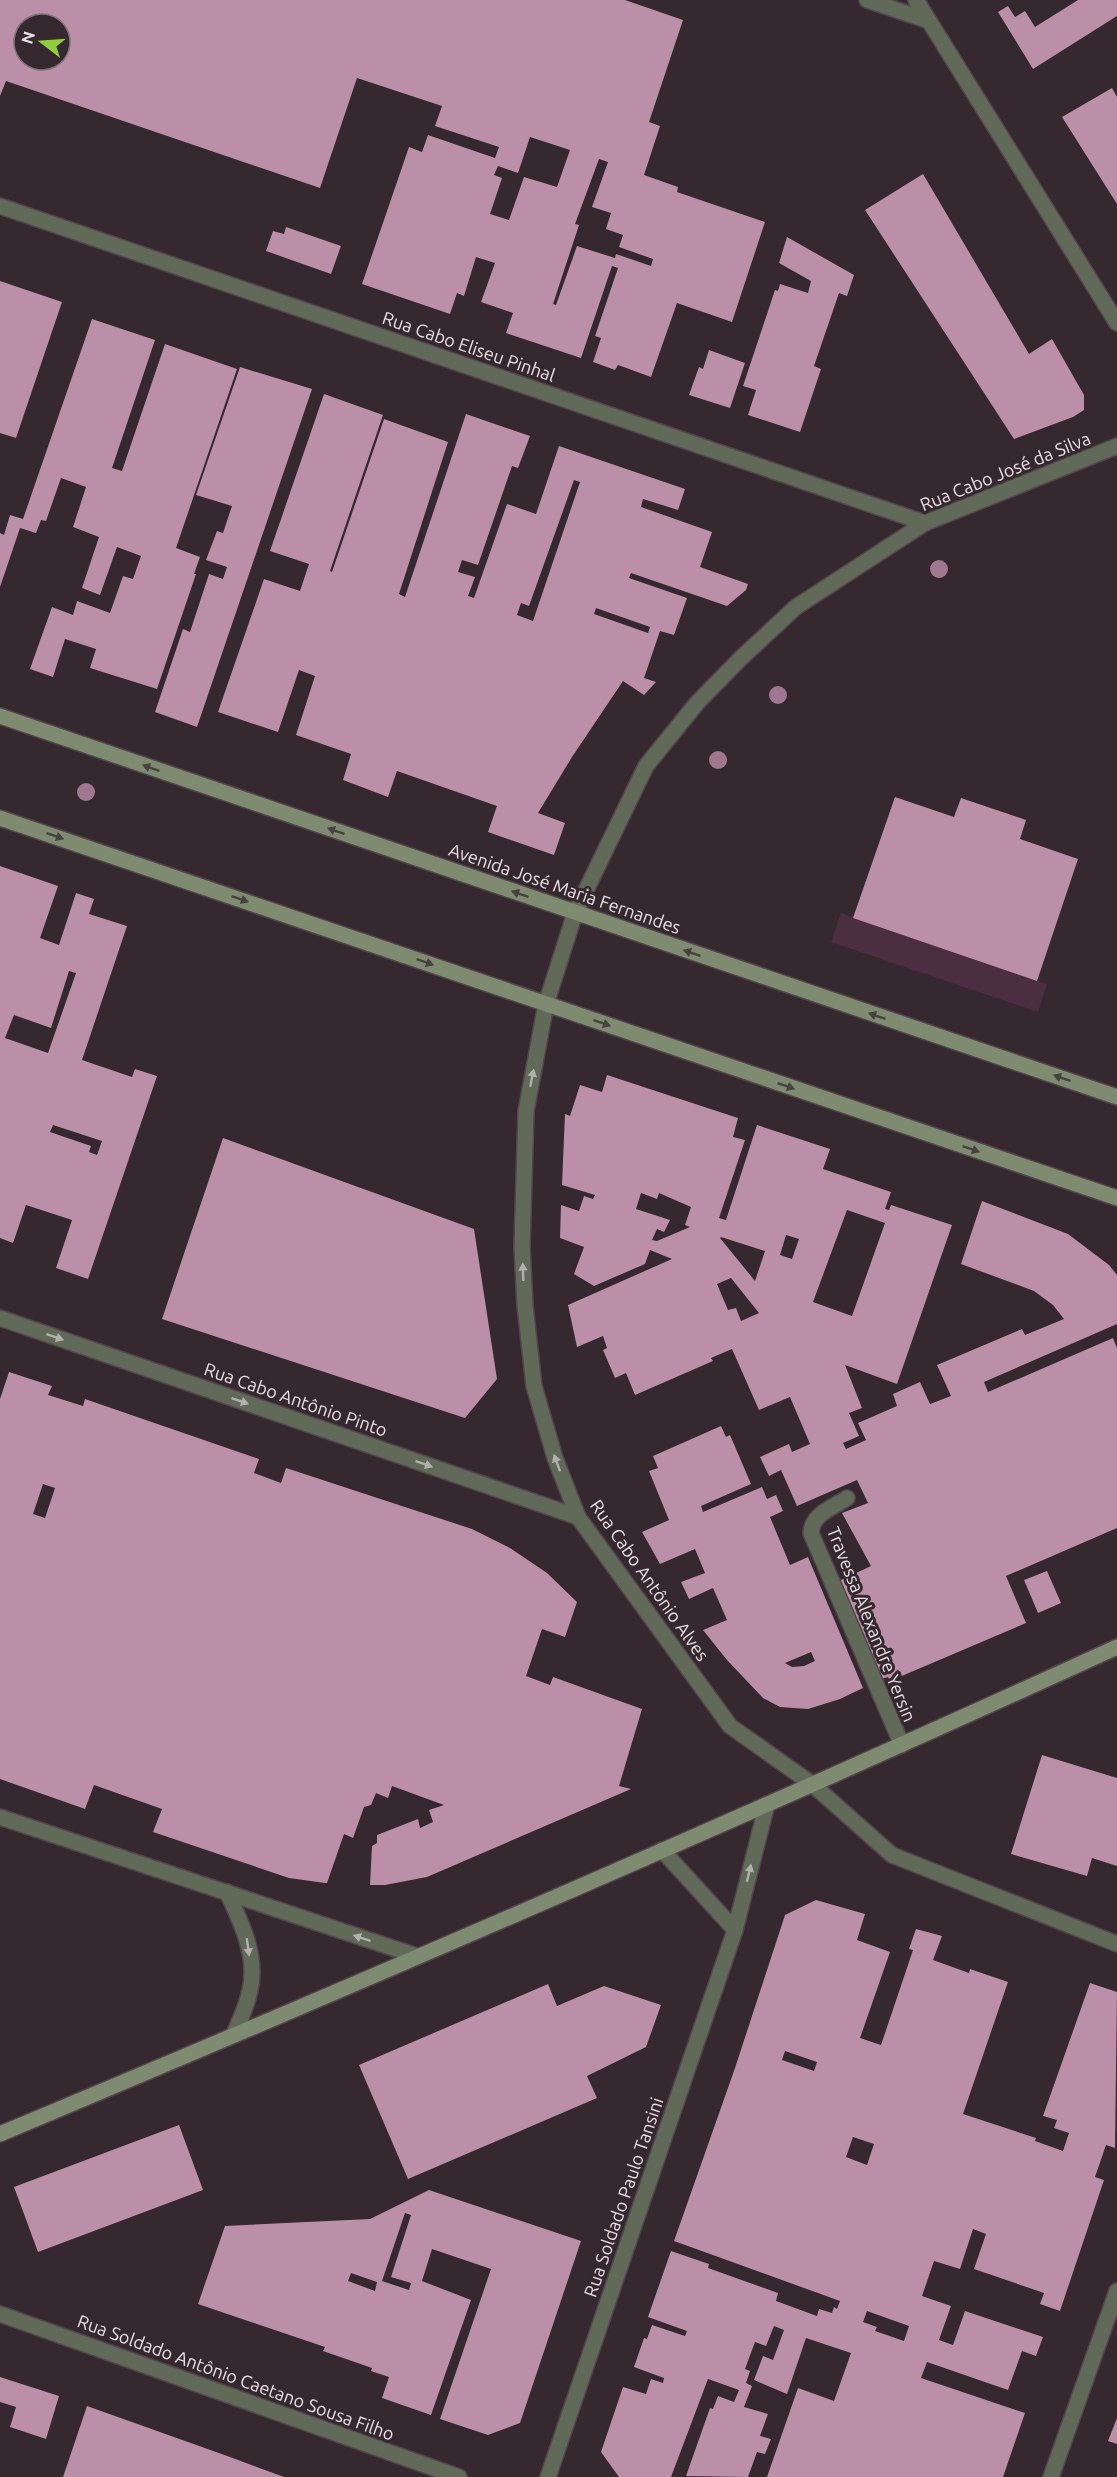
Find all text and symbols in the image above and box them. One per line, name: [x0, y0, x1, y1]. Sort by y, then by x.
north arrow: [12, 12, 72, 72]
text: N: [17, 29, 38, 46]
street label: Rua Cabo Eliseu Pinhal: [380, 307, 558, 385]
street label: Rua Cabo José da Silva: [917, 428, 1093, 514]
one-way arrow: [142, 762, 160, 772]
one-way arrow: [327, 825, 345, 835]
one-way arrow: [46, 832, 64, 842]
street label: Avenida José Maria Fernandes: [447, 839, 684, 937]
one-way arrow: [511, 888, 529, 898]
one-way arrow: [231, 895, 249, 905]
one-way arrow: [683, 947, 701, 957]
one-way arrow: [416, 958, 434, 968]
one-way arrow: [868, 1010, 886, 1020]
one-way arrow: [593, 1018, 611, 1028]
one-way arrow: [528, 1068, 537, 1087]
one-way arrow: [1053, 1073, 1071, 1083]
one-way arrow: [777, 1081, 795, 1091]
one-way arrow: [962, 1144, 980, 1154]
one-way arrow: [519, 1262, 528, 1281]
one-way arrow: [46, 1333, 64, 1342]
street label: Rua Cabo Antônio Pinto: [202, 1358, 390, 1440]
one-way arrow: [231, 1396, 249, 1406]
one-way arrow: [552, 1454, 561, 1472]
one-way arrow: [415, 1460, 433, 1470]
street label: Rua Cabo Antônio Alves: [587, 1496, 713, 1665]
street label: Travessa Alexandre Yersin: [824, 1524, 920, 1724]
one-way arrow: [745, 1864, 755, 1882]
one-way arrow: [353, 1932, 371, 1942]
one-way arrow: [243, 1937, 252, 1956]
street label: Rua Soldado Paulo Tansini: [579, 2095, 667, 2299]
street label: Rua Soldado Antônio Caetano Sousa Filho: [75, 2310, 397, 2444]

